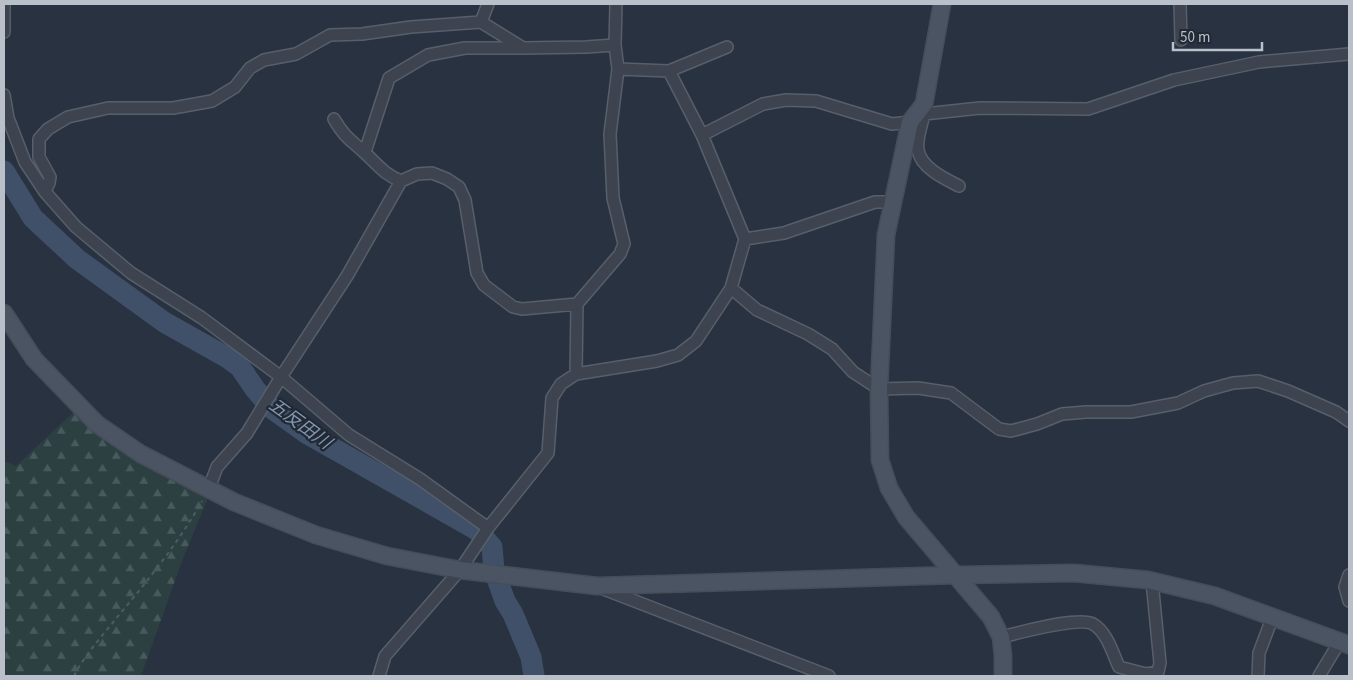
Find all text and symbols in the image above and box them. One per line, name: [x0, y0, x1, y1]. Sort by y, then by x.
scale bar: [1173, 20, 1262, 52]
text: 50 m: [1180, 27, 1210, 48]
water label: 五反田川: [264, 393, 338, 456]

